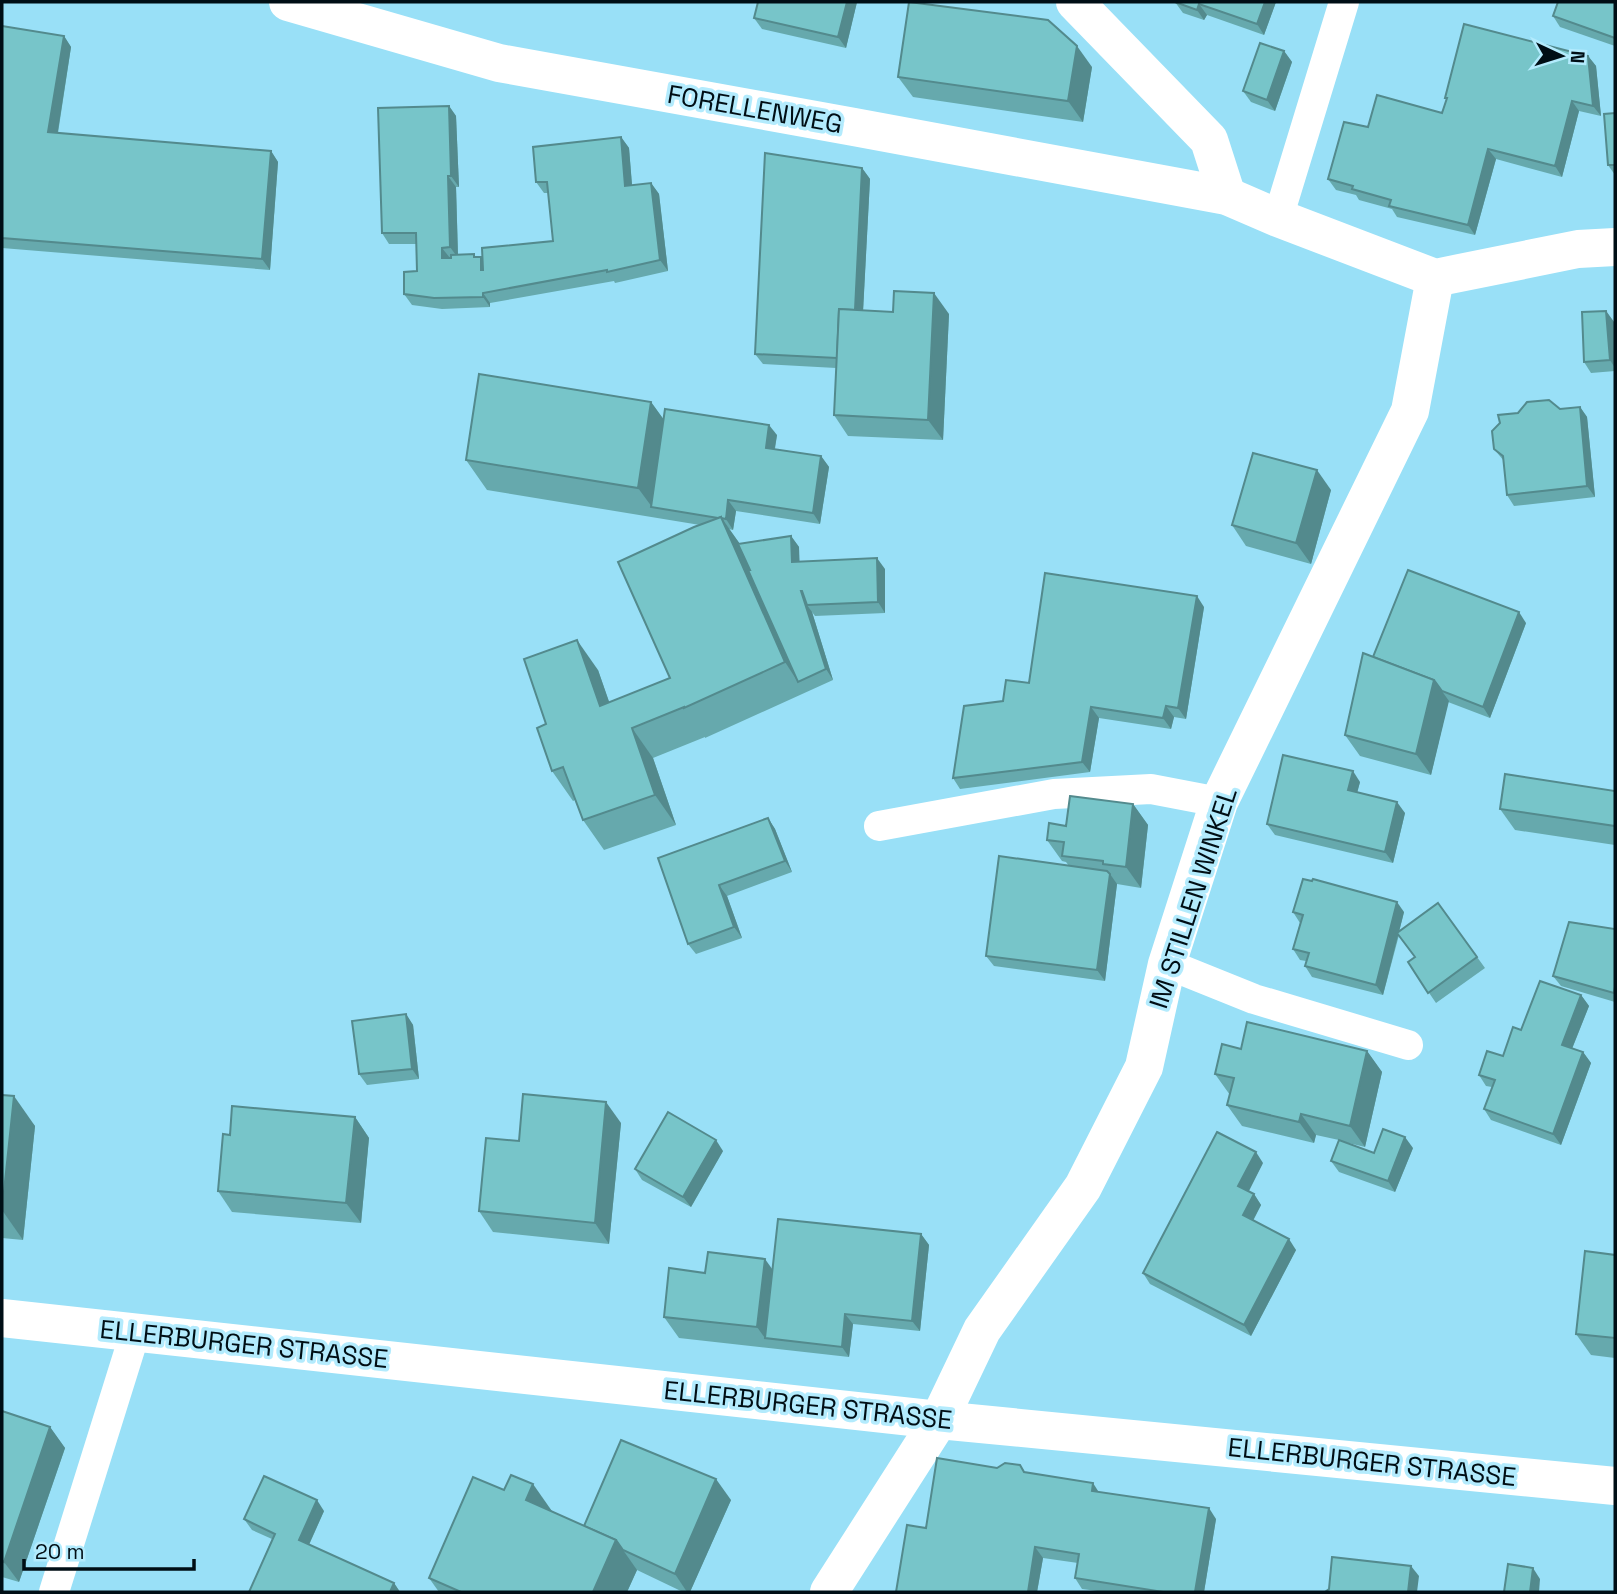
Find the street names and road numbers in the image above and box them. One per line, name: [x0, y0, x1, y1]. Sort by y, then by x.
street label: FORELLENWEG: [665, 77, 845, 141]
street label: IM STILLEN WINKEL: [1141, 783, 1245, 1013]
street label: ELLERBURGER STRASSE: [98, 1312, 390, 1376]
street label: ELLERBURGER STRASSE: [662, 1373, 954, 1437]
street label: ELLERBURGER STRASSE: [1226, 1430, 1518, 1494]

